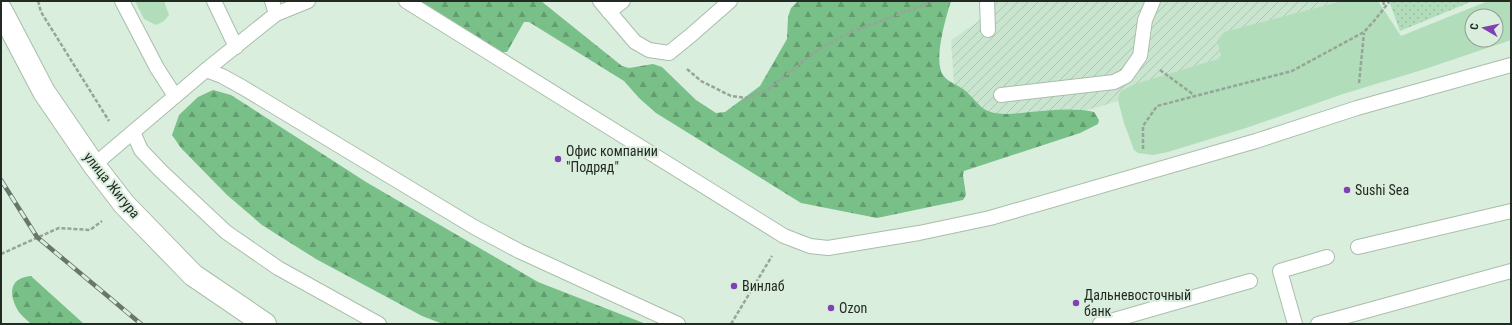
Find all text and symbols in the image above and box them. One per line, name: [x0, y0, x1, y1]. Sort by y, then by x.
north arrow: [1464, 8, 1504, 48]
text: С: [1468, 22, 1482, 31]
place label: Офис компании "Подряд": [566, 143, 658, 175]
street label: улица Жигура: [81, 149, 143, 221]
marker: Офис компании "Подряд": [553, 154, 563, 164]
place label: Sushi Sea: [1355, 182, 1409, 198]
marker: Sushi Sea: [1342, 185, 1352, 195]
place label: Винлаб: [742, 278, 785, 294]
marker: Винлаб: [729, 281, 739, 291]
place label: Дальневосточный банк: [1084, 287, 1191, 319]
marker: Дальневосточный банк: [1071, 298, 1081, 308]
place label: Ozon: [839, 300, 867, 316]
marker: Ozon: [826, 303, 836, 313]

